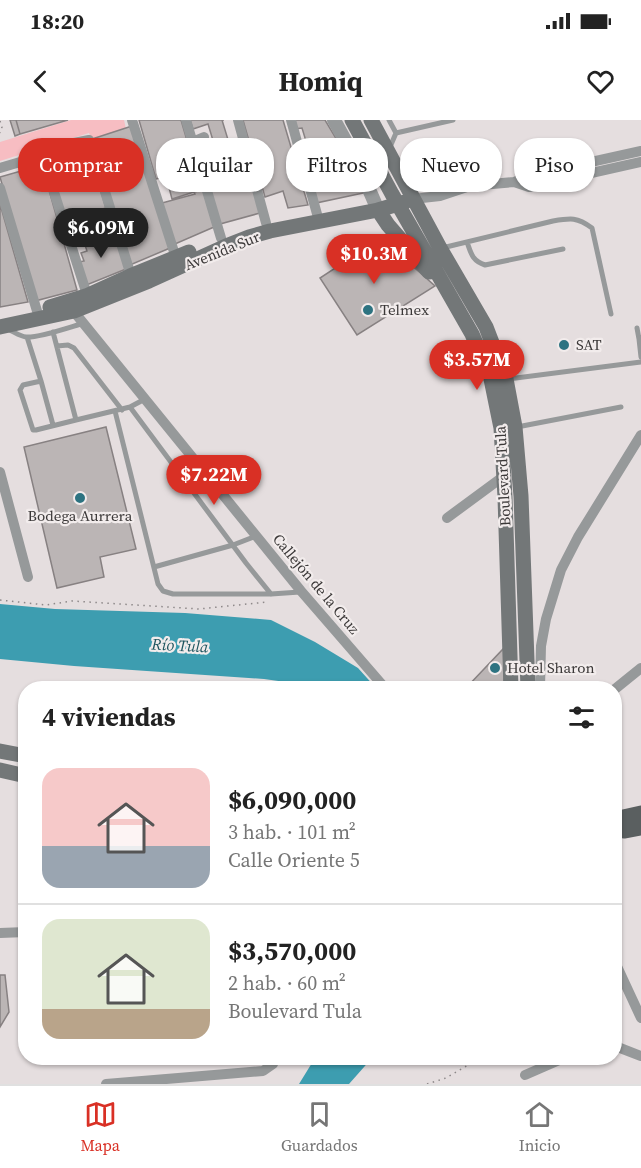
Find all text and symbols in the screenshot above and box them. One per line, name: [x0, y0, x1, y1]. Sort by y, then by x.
text: 18:20: [30, 6, 84, 36]
text: Homiq: [279, 63, 362, 100]
icon: back: [24, 65, 57, 98]
icon: heart: [584, 65, 617, 98]
chip: Comprar: [18, 138, 144, 192]
chip: Alquilar: [156, 138, 274, 192]
chip: Filtros: [286, 138, 388, 192]
chip: Nuevo: [400, 138, 502, 192]
chip: Piso: [514, 138, 595, 192]
pin: $6.09M: [52, 208, 150, 259]
text: $6.09M: [67, 213, 135, 241]
street label: Avenida Sur: [181, 226, 263, 275]
pin: $10.3M: [325, 234, 423, 285]
text: $10.3M: [340, 239, 408, 267]
place label: Telmex: [380, 299, 429, 320]
marker: Telmex: [361, 303, 375, 317]
place label: SAT: [576, 334, 602, 355]
marker: SAT: [557, 338, 571, 352]
pin: $3.57M: [428, 340, 526, 391]
text: $3.57M: [443, 345, 511, 373]
street label: Boulevard Tula: [489, 425, 516, 527]
pin: $7.22M: [165, 455, 263, 506]
text: $7.22M: [180, 460, 248, 488]
marker: Bodega Aurrera: [73, 491, 87, 505]
place label: Bodega Aurrera: [28, 505, 133, 526]
street label: Callejón de la Cruz: [268, 529, 365, 638]
water label: Río Tula: [150, 632, 210, 658]
place label: Hotel Sharon: [507, 657, 595, 678]
marker: Hotel Sharon: [488, 661, 502, 675]
text: 4 viviendas: [42, 699, 176, 735]
icon: filters: [565, 701, 598, 734]
text: $6,090,000: [228, 782, 356, 818]
icon: home: [90, 792, 162, 864]
text: 3 hab. · 101 m²: [228, 818, 356, 846]
text: Calle Oriente 5: [228, 846, 360, 874]
text: $3,570,000: [228, 933, 356, 969]
icon: home: [90, 943, 162, 1015]
text: 2 hab. · 60 m²: [228, 969, 346, 997]
text: Boulevard Tula: [228, 997, 362, 1025]
tab: Mapa: [81, 1098, 120, 1156]
tab: Guardados: [281, 1098, 358, 1156]
tab: Inicio: [519, 1098, 560, 1156]

